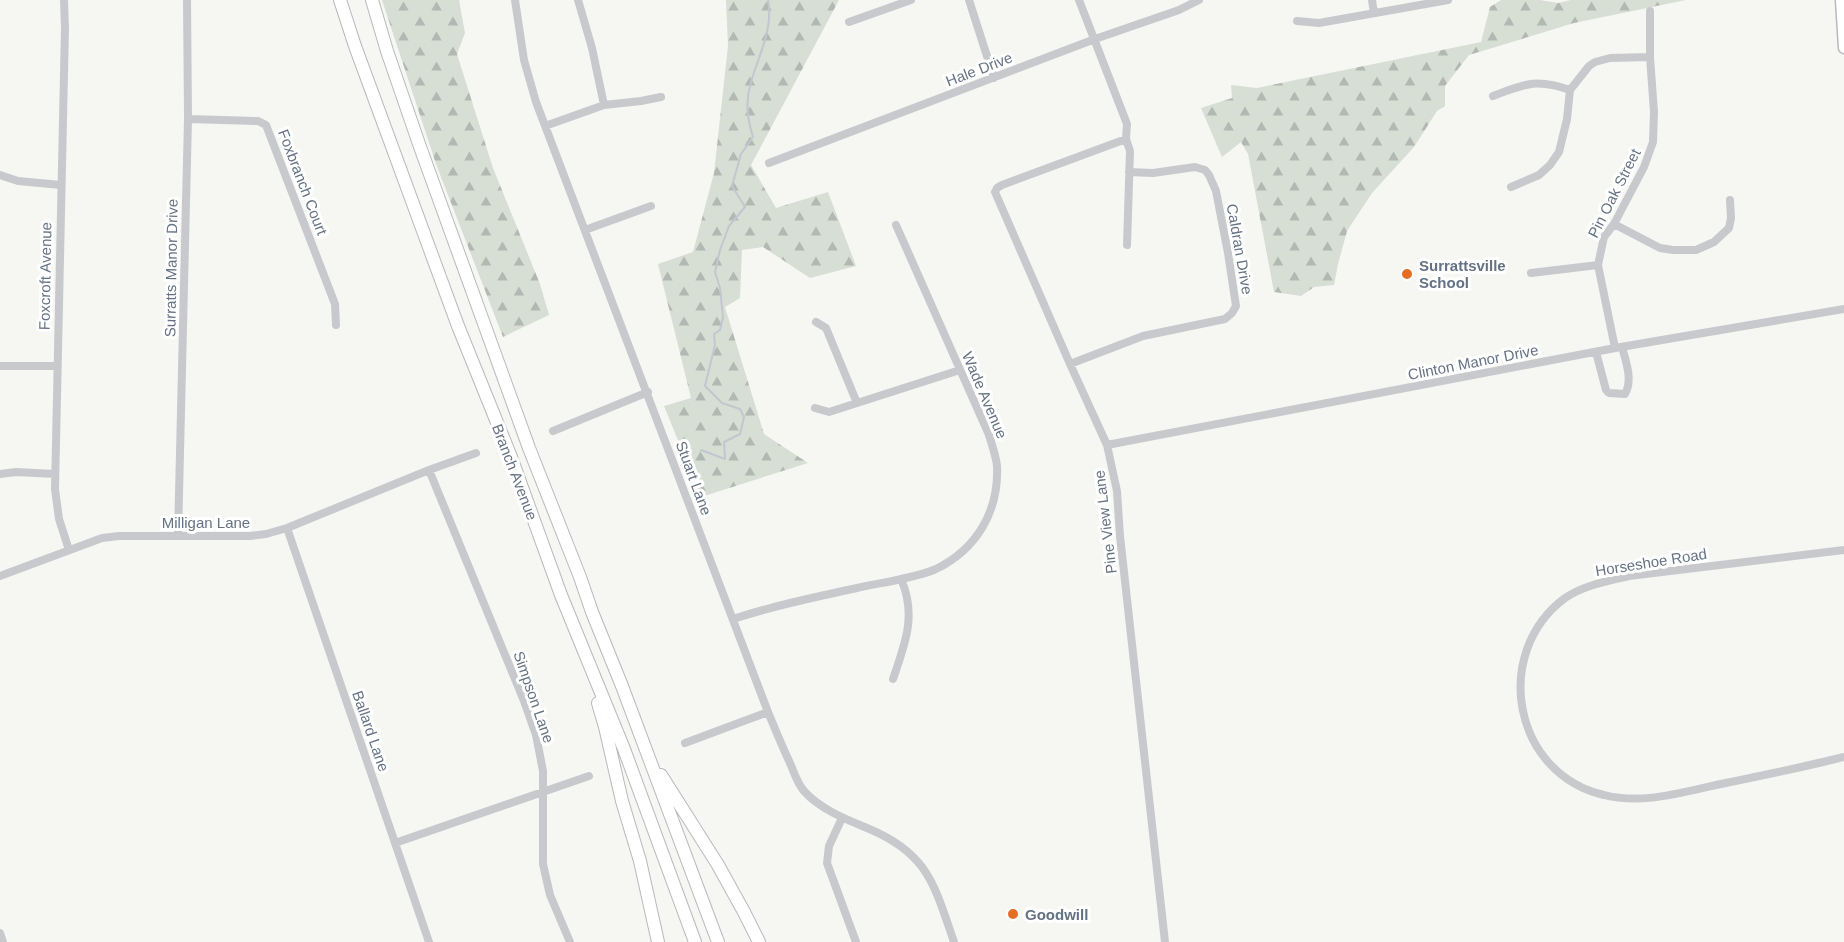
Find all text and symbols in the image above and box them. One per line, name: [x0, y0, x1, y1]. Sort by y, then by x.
street label: Hale Drive: [943, 49, 1015, 89]
street label: Foxbranch Court: [275, 127, 331, 238]
street label: Pin Oak Street: [1584, 145, 1644, 240]
street label: Surratts Manor Drive: [161, 199, 181, 337]
street label: Caldran Drive: [1224, 202, 1256, 296]
street label: Foxcroft Avenue: [36, 222, 54, 330]
place label: Surrattsville School: [1419, 257, 1506, 291]
marker: Surrattsville School: [1400, 267, 1414, 281]
street label: Clinton Manor Drive: [1406, 341, 1540, 383]
street label: Wade Avenue: [959, 349, 1011, 441]
street label: Branch Avenue: [489, 422, 541, 522]
street label: Stuart Lane: [673, 439, 715, 517]
street label: Pine View Lane: [1090, 469, 1120, 575]
street label: Milligan Lane: [162, 514, 250, 531]
street label: Horseshoe Road: [1594, 545, 1708, 579]
street label: Simpson Lane: [510, 649, 558, 745]
street label: Ballard Lane: [349, 688, 393, 774]
place label: Goodwill: [1025, 906, 1088, 923]
marker: Goodwill: [1006, 907, 1020, 921]

